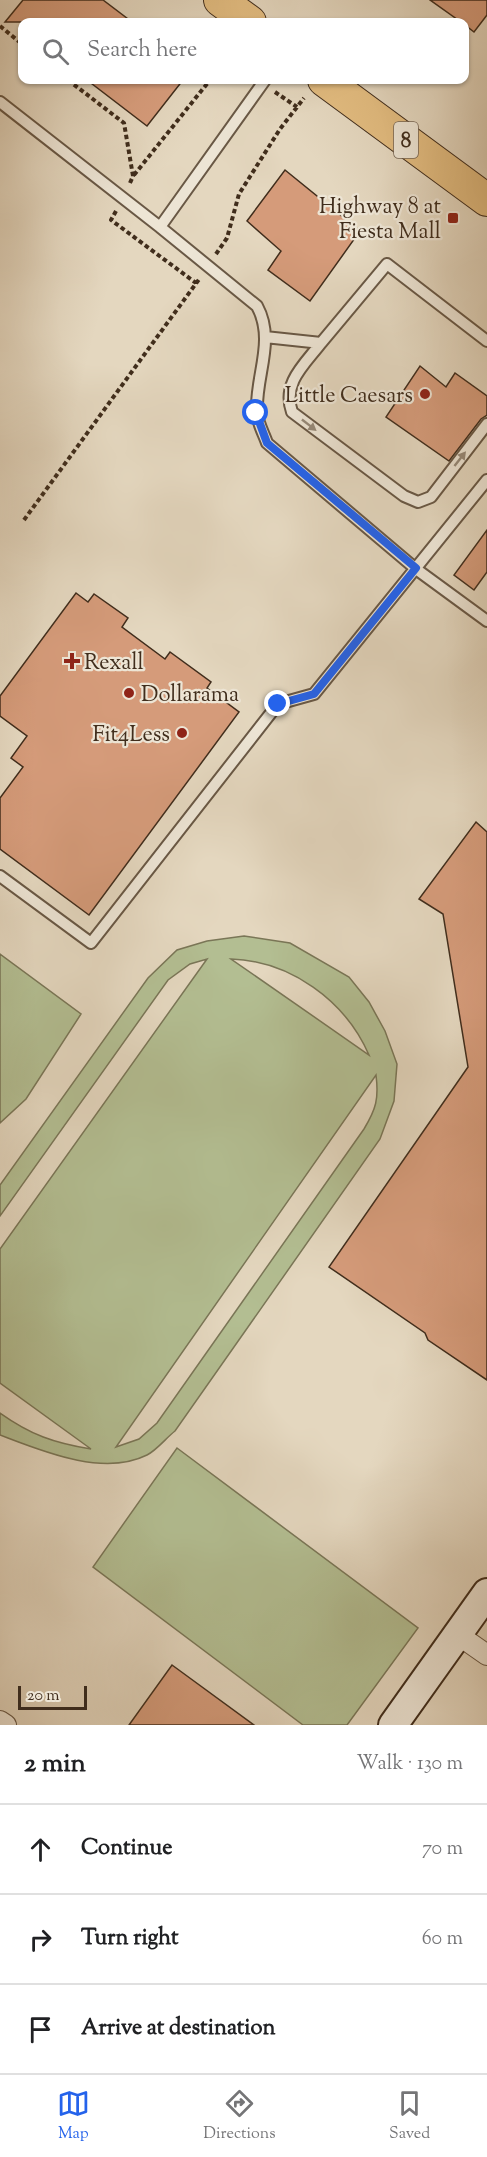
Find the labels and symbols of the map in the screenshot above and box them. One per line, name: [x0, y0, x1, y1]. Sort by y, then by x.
road number: 8: [394, 122, 418, 158]
place label: Highway 8 at Fiesta Mall: [319, 192, 441, 249]
marker: Highway 8 at Fiesta Mall: [446, 211, 460, 225]
place label: Little Caesars: [285, 381, 413, 413]
marker: Little Caesars: [418, 387, 432, 401]
route start: [242, 399, 268, 425]
one-way arrow: [301, 419, 317, 432]
one-way arrow: [453, 452, 465, 467]
place label: Rexall: [84, 648, 144, 680]
marker: Rexall: [65, 654, 79, 668]
place label: Dollarama: [141, 680, 239, 712]
marker: Dollarama: [122, 686, 136, 700]
route end: [264, 690, 290, 716]
place label: Fit4Less: [93, 720, 170, 752]
marker: Fit4Less: [175, 726, 189, 740]
scale bar: [18, 1683, 87, 1710]

